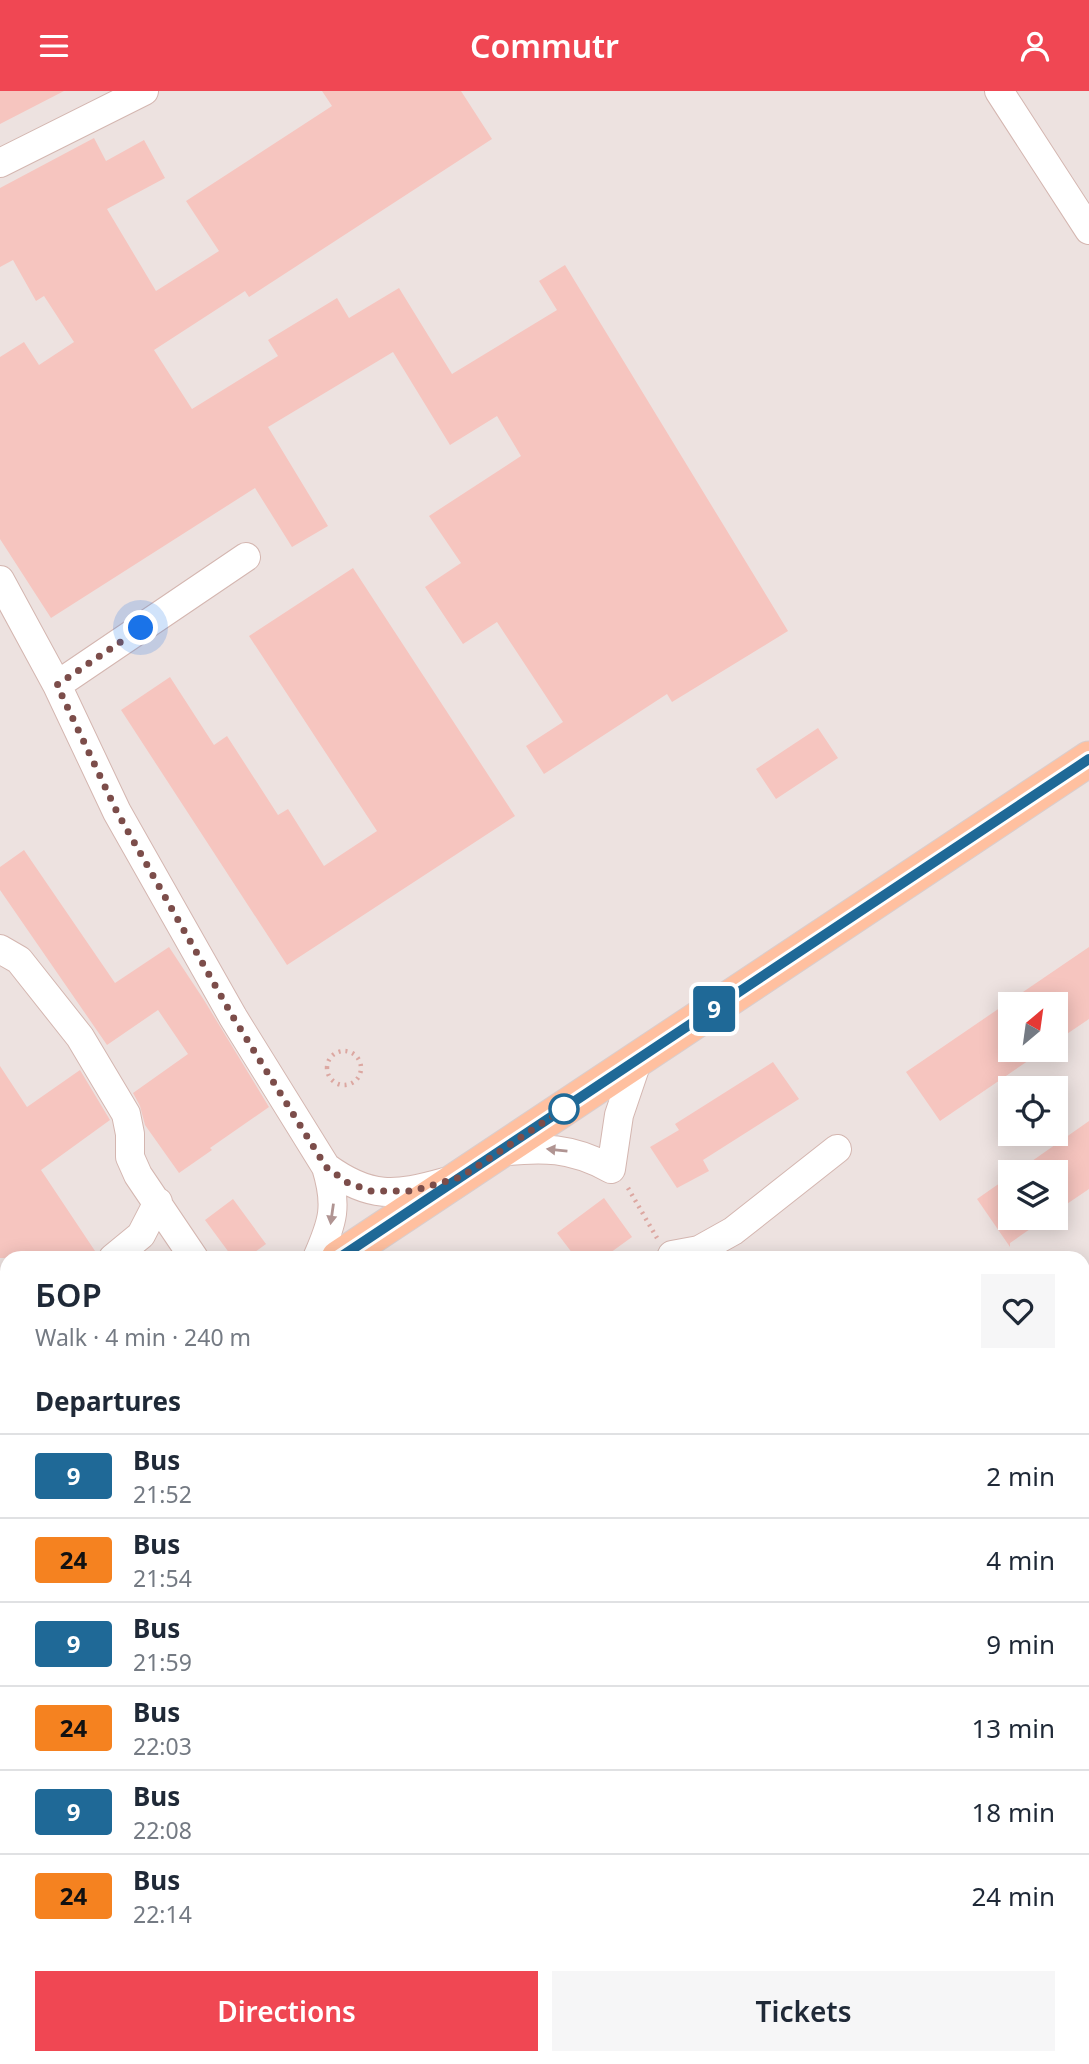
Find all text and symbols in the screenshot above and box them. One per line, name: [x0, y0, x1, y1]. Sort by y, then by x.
text: Commutr: [470, 24, 619, 67]
icon: menu: [35, 27, 73, 65]
icon: person: [1016, 27, 1054, 65]
your location: [123, 610, 158, 645]
line badge: 9: [691, 986, 737, 1032]
text: 9: [707, 992, 721, 1025]
north arrow: [998, 992, 1068, 1062]
map controls: [998, 992, 1068, 1230]
button: locate: [998, 1076, 1068, 1146]
unlabelled marker: [549, 1094, 579, 1124]
one-way arrow: [545, 1144, 567, 1155]
button: layers: [998, 1160, 1068, 1230]
one-way arrow: [326, 1203, 337, 1225]
text: БОР: [35, 1272, 102, 1317]
button: heart: [981, 1274, 1055, 1348]
text: Walk · 4 min · 240 m: [35, 1321, 251, 1353]
text: Departures: [35, 1383, 181, 1419]
text: Bus: [133, 1442, 180, 1478]
text: 2 min: [986, 1458, 1055, 1494]
text: 9: [67, 1459, 80, 1492]
text: 21:52: [133, 1478, 192, 1510]
text: Bus: [133, 1526, 180, 1562]
text: 4 min: [986, 1542, 1055, 1578]
text: 24: [60, 1543, 87, 1576]
text: 21:54: [133, 1562, 192, 1594]
text: Bus: [133, 1610, 180, 1646]
text: 9 min: [986, 1626, 1055, 1662]
text: 9: [67, 1627, 80, 1660]
text: 21:59: [133, 1646, 192, 1678]
text: Bus: [133, 1694, 180, 1730]
text: 13 min: [971, 1710, 1055, 1746]
text: 24: [60, 1711, 87, 1744]
text: 22:03: [133, 1730, 192, 1762]
text: Bus: [133, 1778, 180, 1814]
text: 18 min: [971, 1794, 1055, 1830]
text: 9: [67, 1795, 80, 1828]
text: 22:08: [133, 1814, 192, 1846]
text: Bus: [133, 1862, 180, 1898]
text: 24 min: [971, 1878, 1055, 1914]
text: 24: [60, 1879, 87, 1912]
text: 22:14: [133, 1898, 192, 1930]
button: Directions: [35, 1971, 538, 2051]
button: Tickets: [552, 1971, 1055, 2051]

